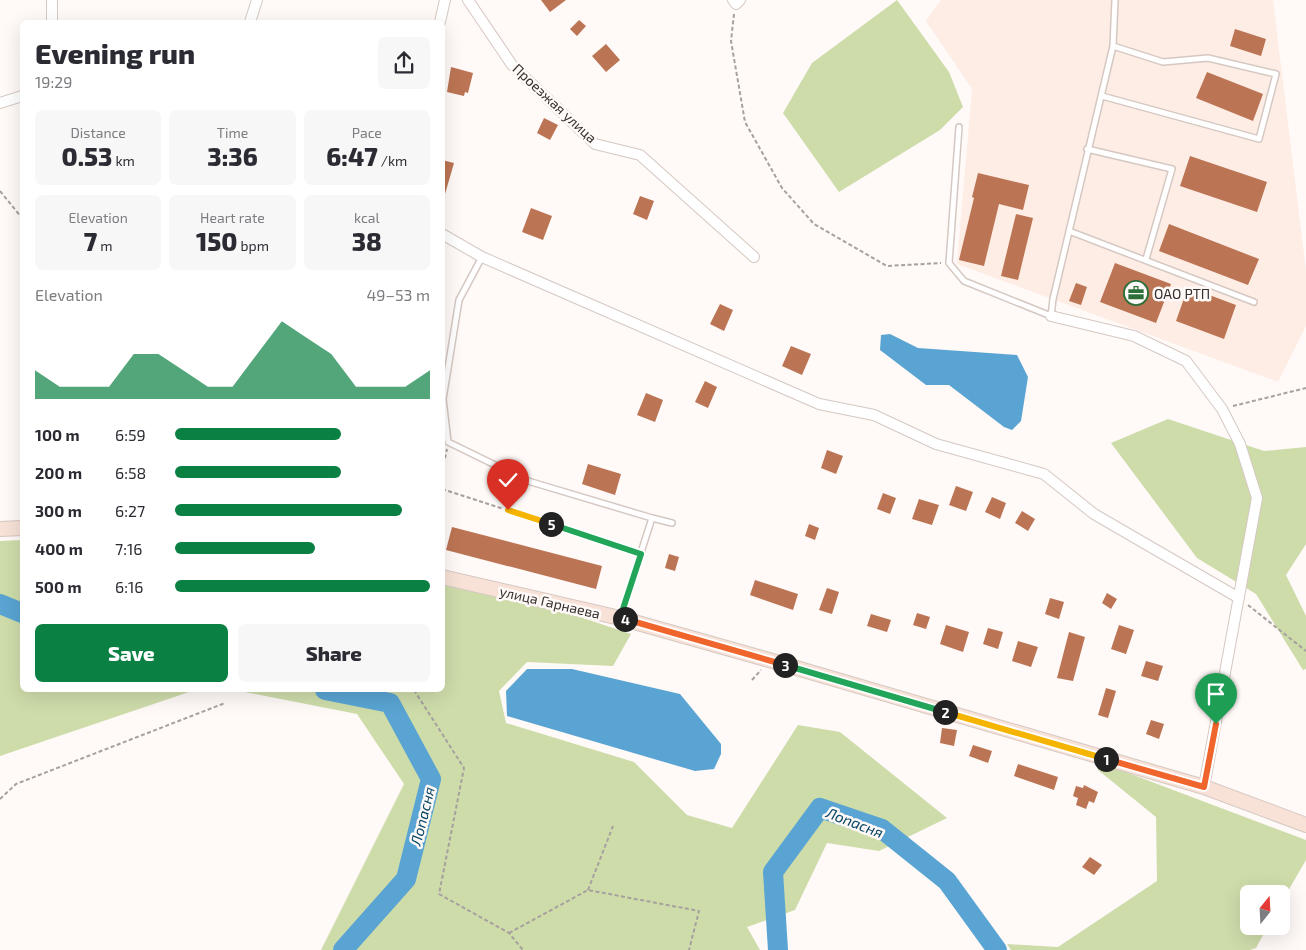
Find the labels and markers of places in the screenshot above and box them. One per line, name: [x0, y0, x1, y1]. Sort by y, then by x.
office icon: ОАО РТП: [1123, 280, 1149, 306]
place label: ОАО РТП: [1154, 285, 1210, 302]
pin: [487, 459, 529, 510]
pin: 5: [538, 512, 564, 536]
pin: 4: [612, 606, 638, 632]
pin: 3: [772, 652, 798, 678]
pin: [1195, 673, 1237, 724]
pin: 2: [932, 700, 958, 724]
pin: 1: [1094, 746, 1118, 772]

